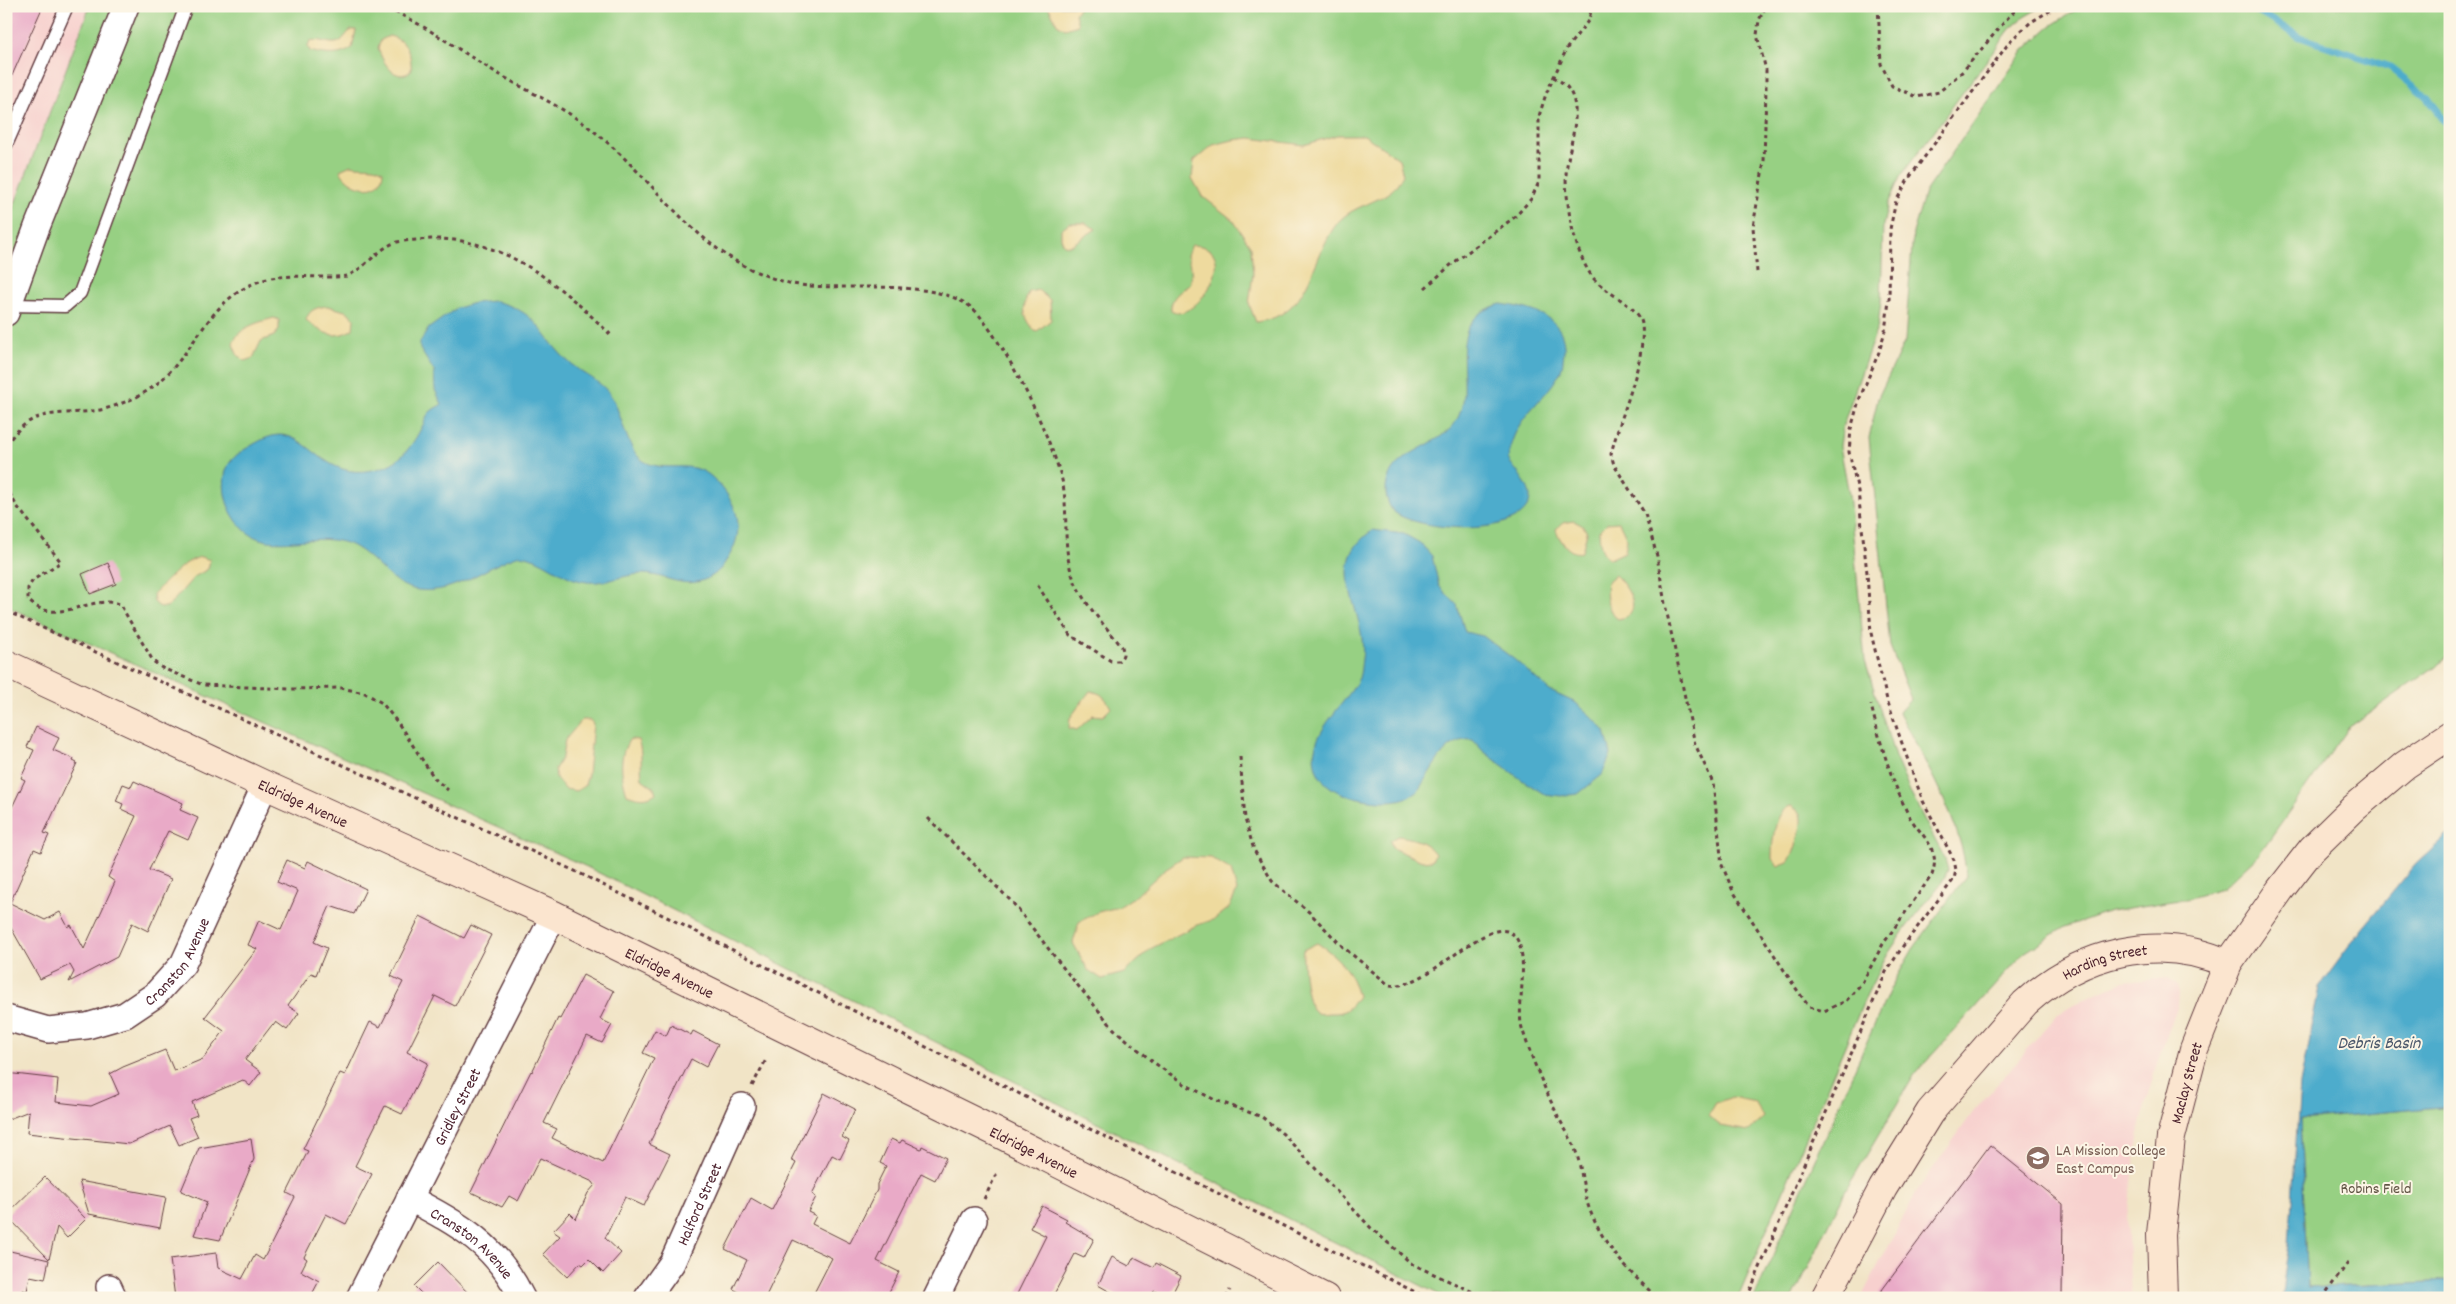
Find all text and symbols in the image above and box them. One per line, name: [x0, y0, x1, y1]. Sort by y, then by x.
street label: Eldridge Avenue: [254, 774, 351, 835]
street label: Cranston Avenue: [141, 914, 217, 1013]
street label: Harding Street: [2059, 940, 2148, 987]
street label: Eldridge Avenue: [621, 943, 717, 1006]
water label: Debris Basin: [2338, 1032, 2421, 1057]
street label: Maclay Street: [2166, 1039, 2210, 1126]
street label: Gridley Street: [429, 1065, 488, 1150]
street label: Eldridge Avenue: [985, 1122, 1081, 1186]
place label: LA Mission College East Campus: [2056, 1140, 2166, 1181]
school or university icon: LA Mission College East Campus: [2025, 1145, 2051, 1171]
street label: Halford Street: [672, 1160, 729, 1250]
park label: Robins Field: [2341, 1178, 2411, 1201]
street label: Cranston Avenue: [425, 1203, 517, 1284]

